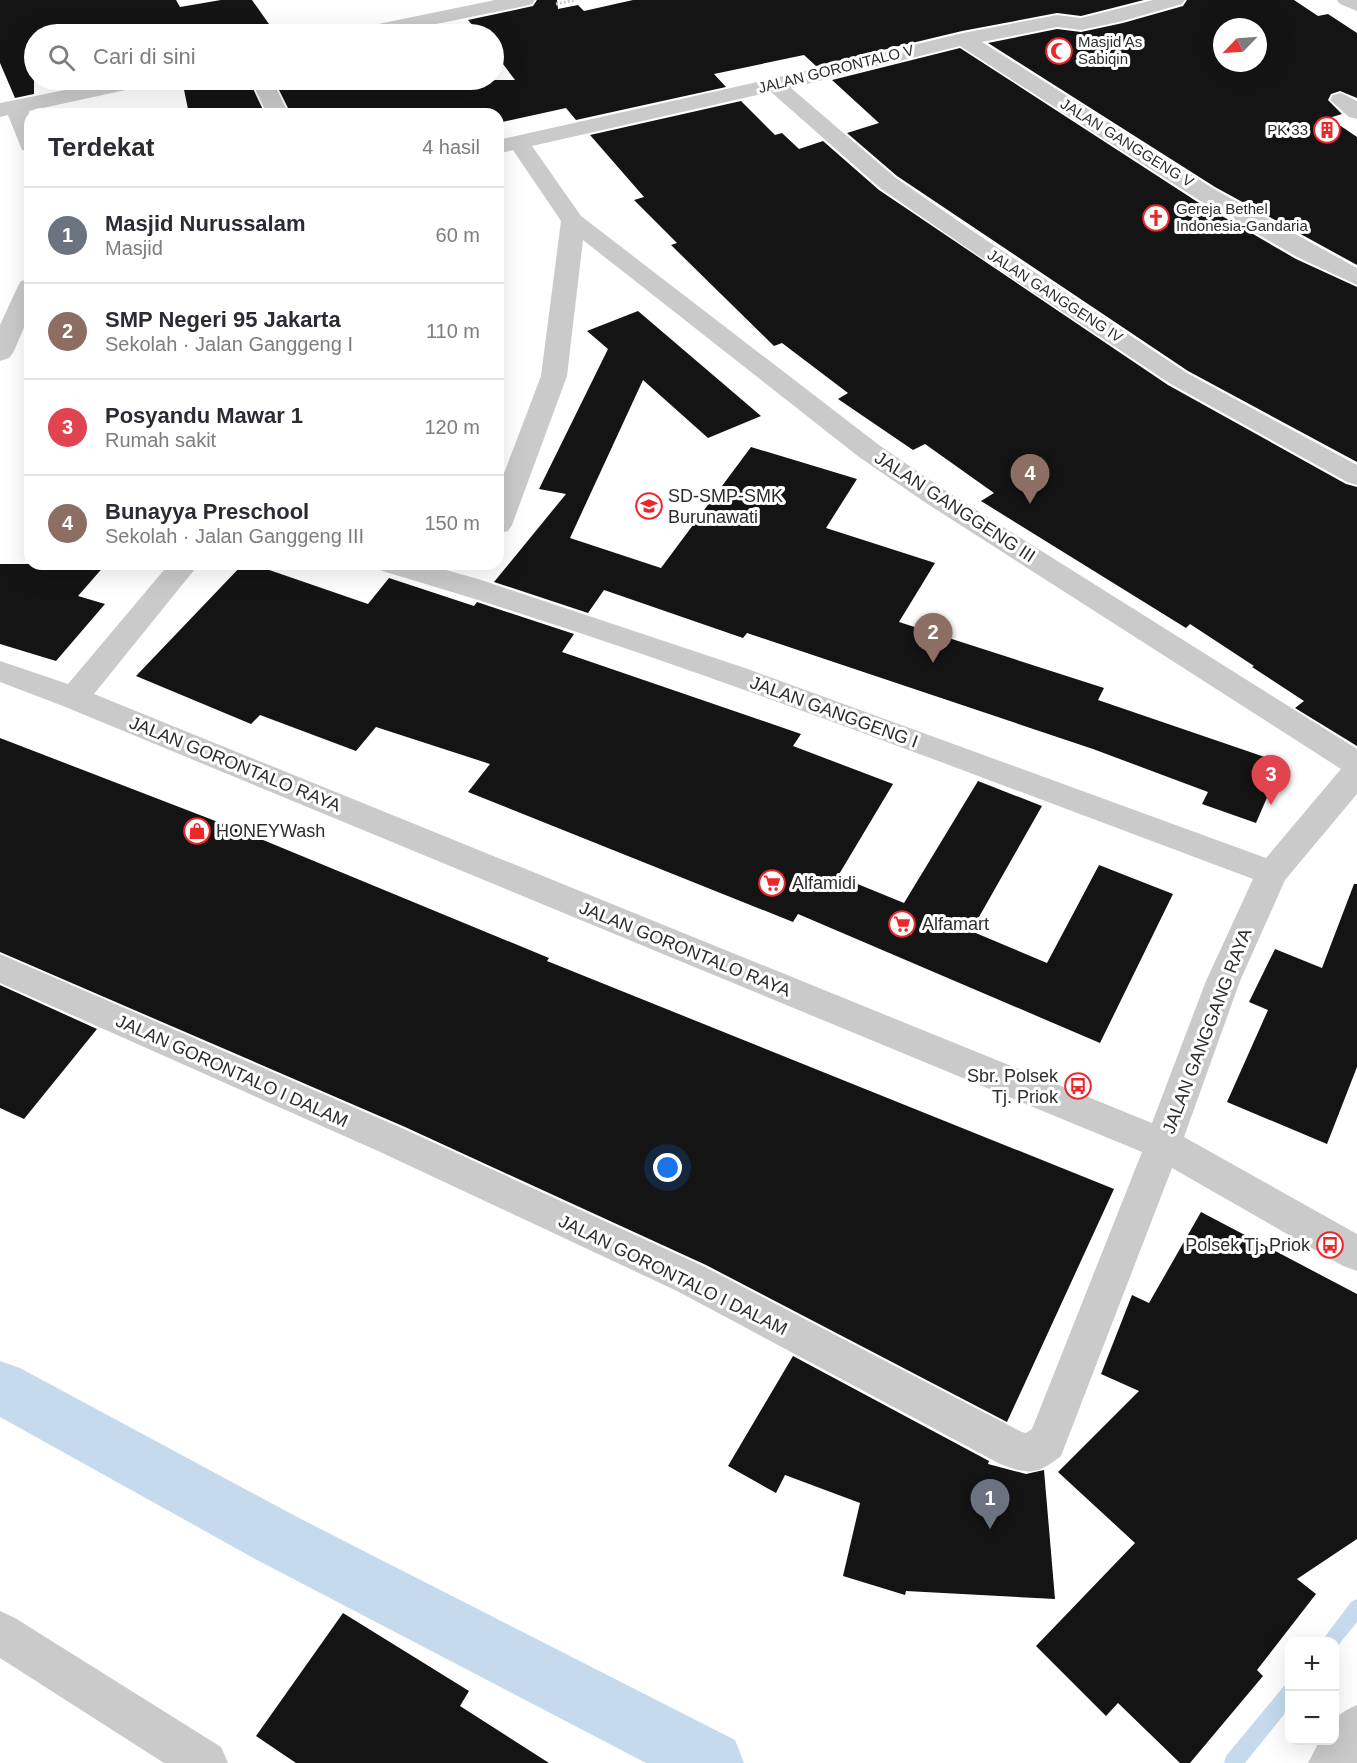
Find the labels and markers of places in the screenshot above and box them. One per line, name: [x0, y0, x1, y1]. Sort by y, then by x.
place label: Masjid As Sabiqin: [1078, 33, 1142, 67]
mosque icon: Masjid As Sabiqin: [1044, 36, 1074, 66]
building icon: PK 33: [1312, 115, 1342, 145]
place label: PK 33: [1267, 121, 1308, 138]
place label: Gereja Bethel Indonesia-Gandaria: [1176, 200, 1308, 234]
church icon: Gereja Bethel Indonesia-Gandaria: [1141, 203, 1171, 233]
pin: 4: [1010, 454, 1050, 504]
place label: SD-SMP-SMK Burunawati: [668, 486, 783, 527]
school or university icon: SD-SMP-SMK Burunawati: [634, 491, 664, 521]
pin: 2: [914, 614, 952, 663]
pin: 3: [1252, 756, 1290, 805]
shop icon: HONEYWash: [182, 816, 212, 846]
place label: HONEYWash: [216, 821, 325, 841]
supermarket icon: Alfamidi: [757, 868, 787, 898]
place label: Alfamidi: [792, 873, 856, 893]
supermarket icon: Alfamart: [887, 909, 917, 939]
place label: Alfamart: [922, 914, 989, 934]
place label: Sbr. Polsek Tj. Priok: [967, 1066, 1059, 1107]
bus stop icon: Sbr. Polsek Tj. Priok: [1063, 1071, 1093, 1101]
bus stop icon: Polsek Tj. Priok: [1315, 1230, 1345, 1260]
place label: Polsek Tj. Priok: [1185, 1235, 1311, 1255]
pin: 1: [970, 1480, 1010, 1529]

